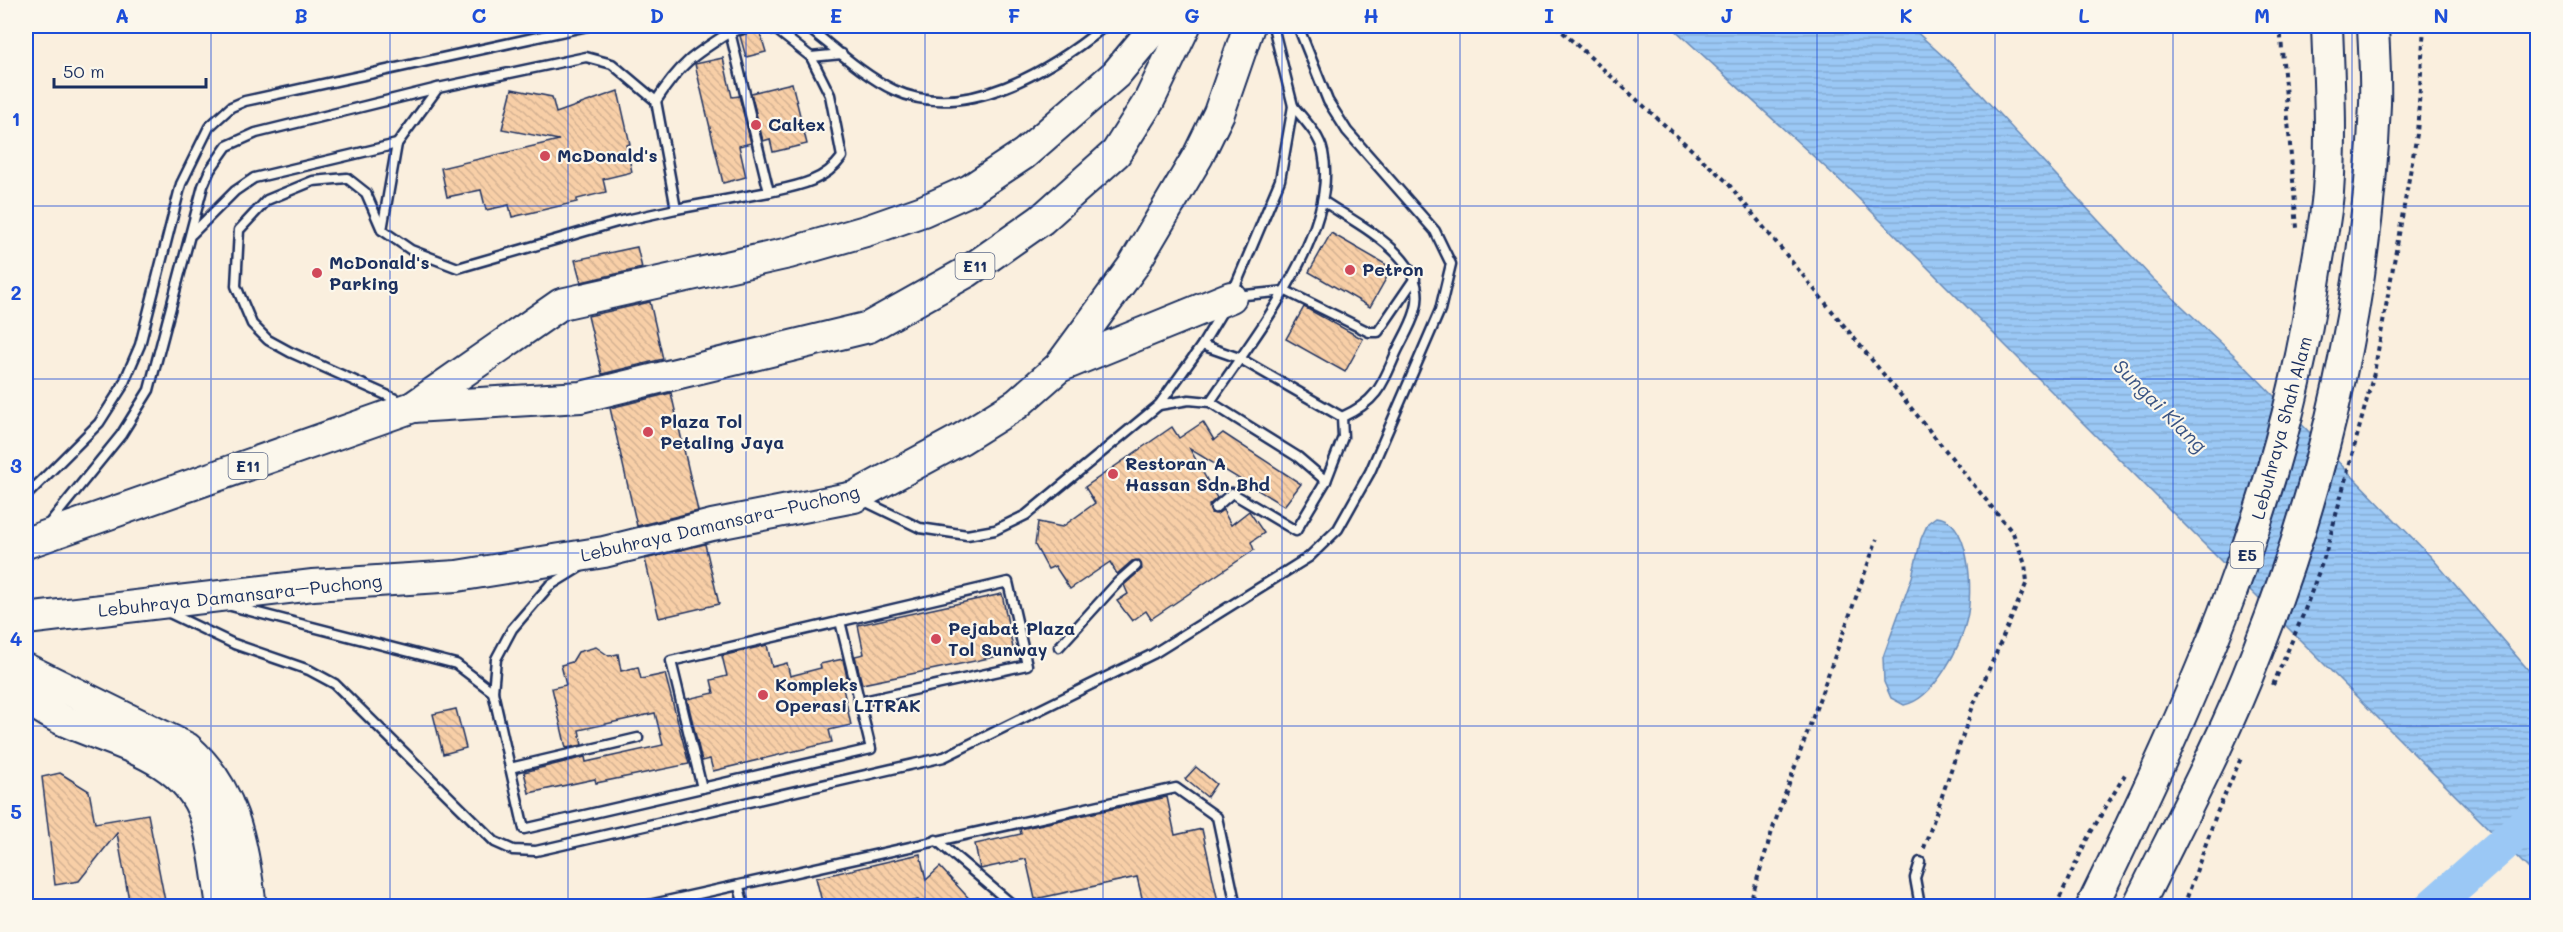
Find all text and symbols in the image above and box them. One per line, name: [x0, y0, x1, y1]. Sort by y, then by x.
text: A: [115, 2, 129, 28]
text: B: [294, 2, 308, 28]
text: C: [472, 2, 487, 28]
text: D: [650, 2, 664, 28]
text: E: [830, 2, 842, 28]
text: F: [1008, 2, 1021, 28]
text: G: [1184, 2, 1200, 28]
text: H: [1363, 2, 1379, 28]
text: I: [1544, 2, 1554, 28]
text: J: [1720, 2, 1734, 28]
text: K: [1899, 2, 1913, 28]
text: L: [2078, 2, 2090, 28]
text: M: [2254, 2, 2270, 28]
text: N: [2433, 2, 2449, 28]
scale bar: [54, 51, 206, 89]
text: 50 m: [63, 59, 105, 83]
text: 1: [12, 105, 20, 131]
place label: Caltex: [768, 112, 825, 136]
marker: Caltex: [749, 118, 763, 132]
place label: McDonald's: [557, 143, 658, 167]
marker: McDonald's: [538, 149, 552, 163]
place label: McDonald's Parking: [329, 250, 430, 295]
road number: E11: [956, 253, 994, 279]
place label: Petron: [1362, 257, 1424, 281]
marker: Petron: [1343, 263, 1357, 277]
marker: McDonald's Parking: [310, 266, 324, 280]
text: 2: [10, 279, 22, 305]
street label: Lebuhraya Shah Alam: [2245, 334, 2317, 522]
water label: Sungai Klang: [2108, 353, 2213, 458]
place label: Plaza Tol Petaling Jaya: [660, 409, 784, 454]
marker: Plaza Tol Petaling Jaya: [641, 425, 655, 439]
place label: Restoran A Hassan Sdn Bhd: [1125, 451, 1270, 496]
text: 3: [10, 452, 22, 478]
road number: E11: [228, 453, 268, 479]
marker: Restoran A Hassan Sdn Bhd: [1106, 467, 1120, 481]
street label: Lebuhraya Damansara–Puchong: [578, 479, 862, 567]
road number: E5: [2230, 542, 2264, 568]
street label: Lebuhraya Damansara–Puchong: [97, 568, 383, 622]
place label: Pejabat Plaza Tol Sunway: [948, 616, 1075, 661]
text: 4: [10, 625, 23, 651]
marker: Pejabat Plaza Tol Sunway: [929, 632, 943, 646]
place label: Kompleks Operasi LITRAK: [775, 672, 921, 717]
marker: Kompleks Operasi LITRAK: [756, 688, 770, 702]
text: 5: [10, 798, 22, 824]

